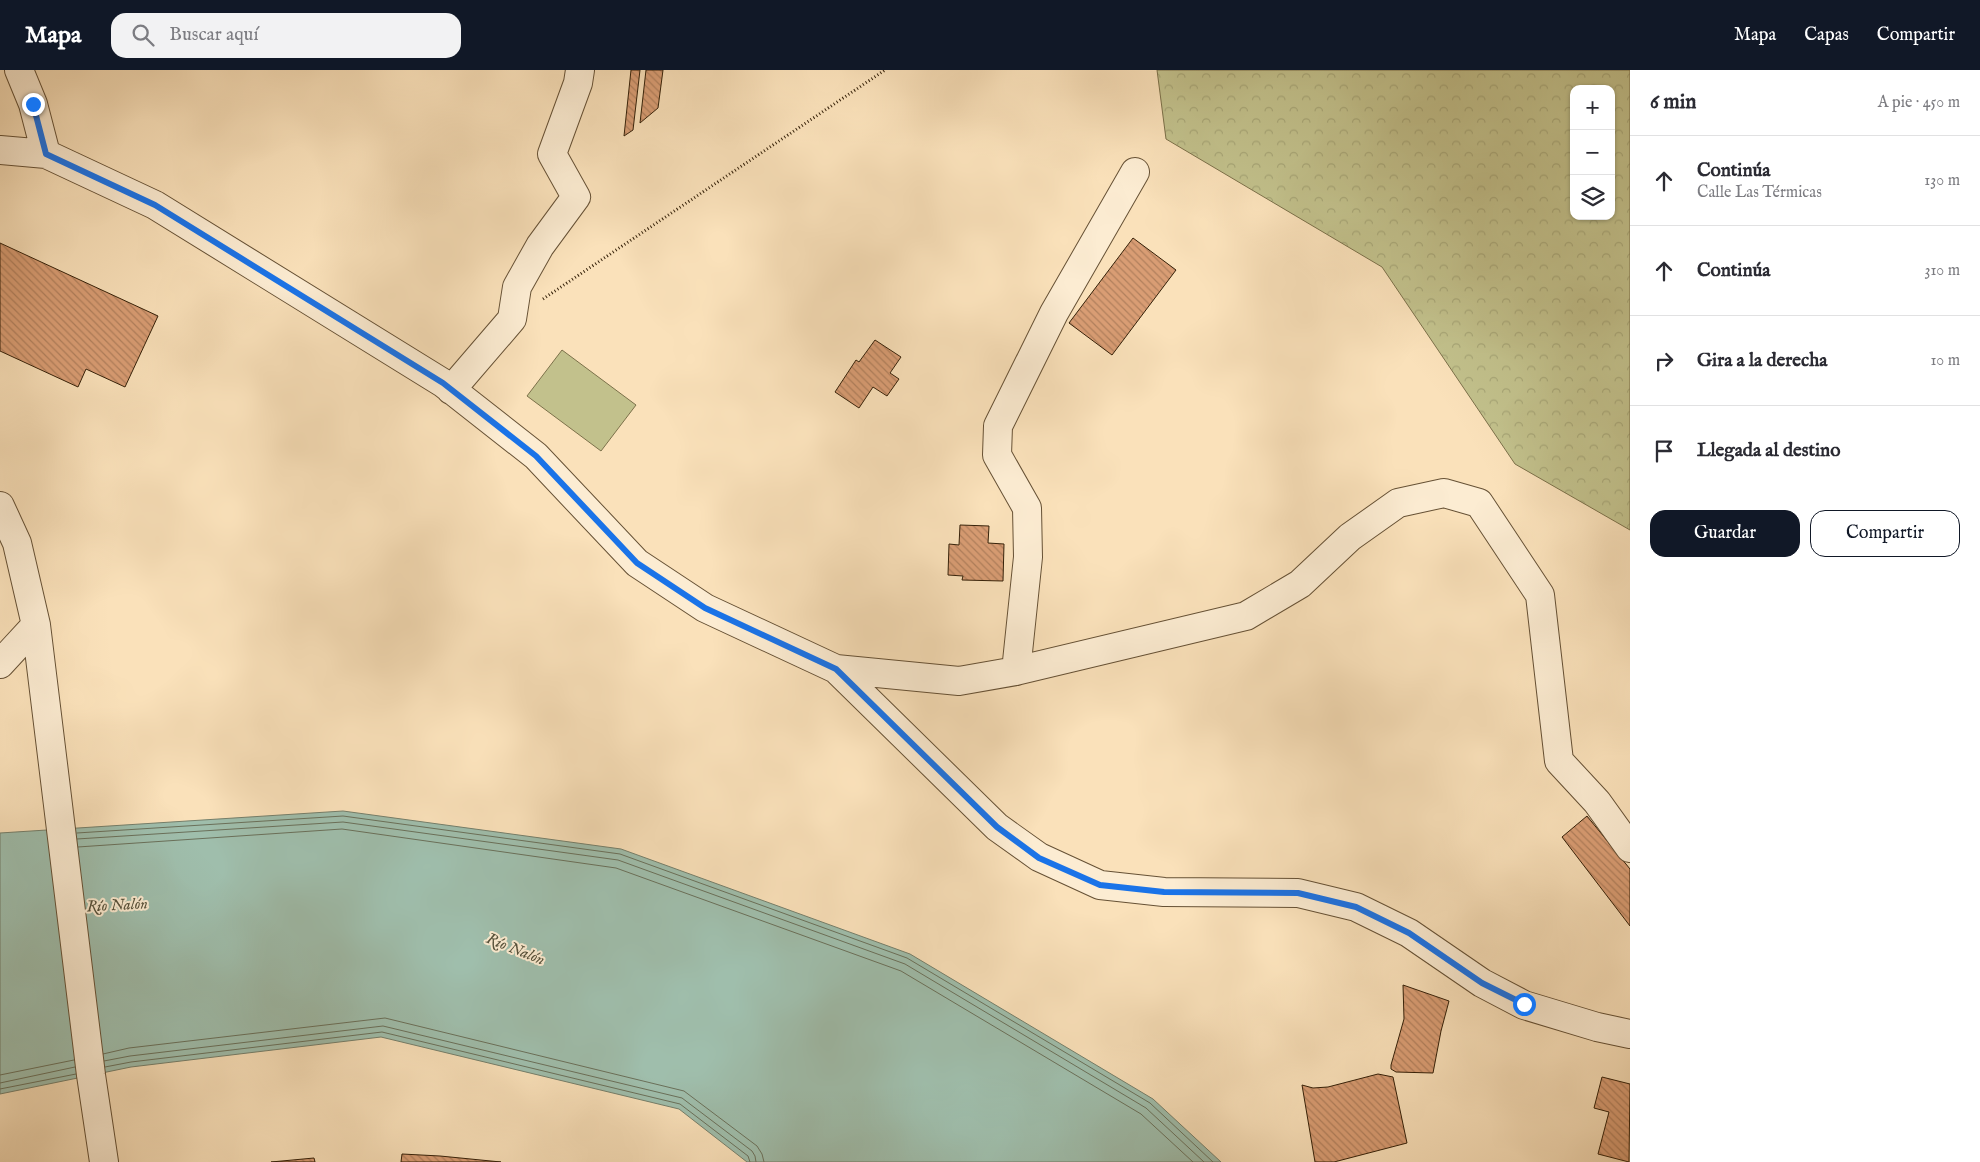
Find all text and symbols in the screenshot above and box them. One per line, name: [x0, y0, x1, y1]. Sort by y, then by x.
search box: [111, 13, 461, 58]
text: Mapa: [25, 20, 81, 51]
icon: search: [129, 21, 157, 49]
text: Buscar aquí: [169, 23, 258, 47]
text: Mapa: [1734, 24, 1776, 47]
text: Capas: [1804, 24, 1849, 47]
text: Compartir: [1877, 24, 1955, 47]
map controls: [1570, 85, 1615, 220]
button: +: [1570, 85, 1615, 130]
text: 6 min: [1650, 89, 1696, 116]
route end: [22, 93, 45, 116]
text: A pie · 450 m: [1878, 93, 1960, 113]
button: −: [1570, 130, 1615, 175]
text: Continúa: [1697, 159, 1771, 183]
icon: ahead: [1650, 167, 1678, 195]
text: 130 m: [1924, 171, 1960, 191]
button: layers: [1570, 175, 1615, 220]
text: Calle Las Térmicas: [1697, 183, 1822, 203]
icon: ahead: [1650, 257, 1678, 285]
text: Continúa: [1697, 259, 1771, 283]
text: 310 m: [1924, 261, 1960, 281]
icon: right: [1650, 347, 1678, 375]
text: Gira a la derecha: [1697, 349, 1827, 373]
text: 10 m: [1930, 351, 1960, 371]
icon: arrive: [1650, 437, 1678, 465]
text: Llegada al destino: [1697, 439, 1840, 463]
button: Guardar: [1650, 510, 1800, 557]
button: Compartir: [1810, 510, 1960, 557]
water label: Río Nalón: [86, 894, 148, 918]
water label: Río Nalón: [483, 929, 547, 971]
route start: [1513, 993, 1536, 1016]

